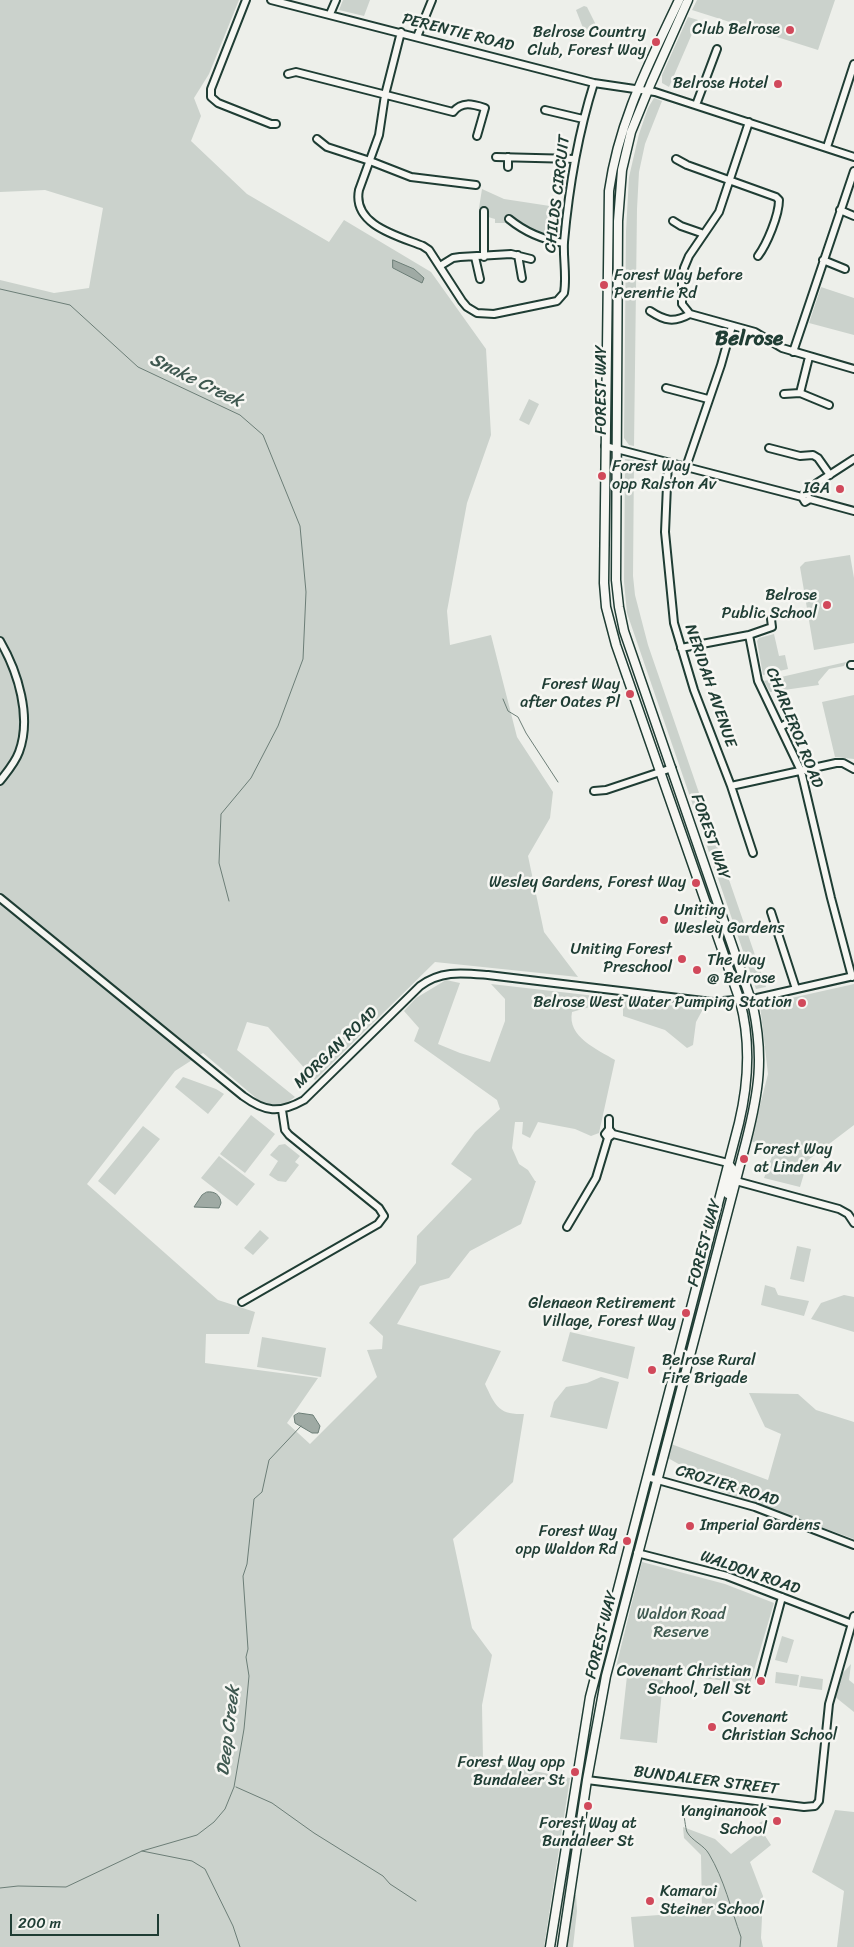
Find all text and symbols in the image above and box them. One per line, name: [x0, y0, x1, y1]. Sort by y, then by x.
street label: PERENTIE ROAD: [400, 10, 516, 56]
place label: Club Belrose: [692, 20, 780, 40]
place label: Belrose Country Club, Forest Way: [528, 23, 646, 61]
marker: Club Belrose: [784, 24, 796, 36]
marker: Belrose Country Club, Forest Way: [650, 36, 662, 48]
place label: Belrose Hotel: [673, 74, 768, 94]
marker: Belrose Hotel: [772, 78, 784, 90]
street label: CHILDS CIRCUIT: [541, 134, 575, 254]
place label: Forest Way before Perentie Rd: [614, 266, 743, 304]
marker: Forest Way before Perentie Rd: [598, 279, 610, 291]
district label: Belrose: [715, 327, 783, 353]
street label: FOREST WAY: [592, 345, 612, 435]
water label: Snake Creek: [146, 349, 246, 413]
place label: Forest Way opp Ralston Av: [612, 457, 716, 495]
marker: Forest Way opp Ralston Av: [596, 470, 608, 482]
place label: IGA: [803, 479, 830, 499]
marker: IGA: [834, 483, 846, 495]
place label: Belrose Public School: [722, 586, 817, 624]
marker: Belrose Public School: [821, 599, 833, 611]
street label: NERIDAH AVENUE: [680, 622, 740, 750]
street label: CHARLEROI ROAD: [761, 665, 827, 791]
place label: Forest Way after Oates Pl: [520, 675, 620, 713]
marker: Forest Way after Oates Pl: [624, 688, 636, 700]
street label: FOREST WAY: [686, 791, 734, 883]
place label: Wesley Gardens, Forest Way: [489, 873, 686, 893]
marker: Wesley Gardens, Forest Way: [690, 877, 702, 889]
place label: Uniting Wesley Gardens: [674, 901, 784, 939]
marker: Uniting Wesley Gardens: [658, 914, 670, 926]
place label: Uniting Forest Preschool: [571, 940, 672, 978]
place label: The Way @ Belrose: [707, 951, 775, 989]
marker: Uniting Forest Preschool: [676, 953, 688, 965]
marker: The Way @ Belrose: [691, 964, 703, 976]
place label: Belrose West Water Pumping Station: [533, 993, 792, 1013]
marker: Belrose West Water Pumping Station: [796, 997, 808, 1009]
street label: MORGAN ROAD: [290, 1003, 382, 1093]
place label: Forest Way at Linden Av: [754, 1140, 841, 1178]
marker: Forest Way at Linden Av: [738, 1153, 750, 1165]
street label: FOREST WAY: [684, 1197, 726, 1289]
place label: Glenaeon Retirement Village, Forest Way: [528, 1294, 676, 1332]
marker: Glenaeon Retirement Village, Forest Way: [680, 1307, 692, 1319]
place label: Belrose Rural Fire Brigade: [662, 1351, 755, 1389]
marker: Belrose Rural Fire Brigade: [646, 1364, 658, 1376]
street label: CROZIER ROAD: [673, 1461, 781, 1511]
place label: Imperial Gardens: [700, 1516, 820, 1536]
marker: Imperial Gardens: [684, 1520, 696, 1532]
place label: Forest Way opp Waldon Rd: [515, 1522, 617, 1560]
marker: Forest Way opp Waldon Rd: [621, 1535, 633, 1547]
street label: WALDON ROAD: [698, 1547, 802, 1599]
street label: FOREST WAY: [582, 1589, 622, 1681]
park label: Waldon Road Reserve: [637, 1605, 725, 1643]
place label: Covenant Christian School, Dell St: [617, 1662, 751, 1700]
marker: Covenant Christian School, Dell St: [755, 1675, 767, 1687]
water label: Deep Creek: [213, 1685, 245, 1777]
place label: Covenant Christian School: [722, 1708, 837, 1746]
marker: Covenant Christian School: [706, 1721, 718, 1733]
place label: Forest Way opp Bundaleer St: [458, 1753, 565, 1791]
street label: BUNDALEER STREET: [633, 1763, 779, 1799]
marker: Forest Way opp Bundaleer St: [569, 1766, 581, 1778]
marker: Forest Way at Bundaleer St: [582, 1800, 594, 1812]
place label: Yanginanook School: [681, 1802, 767, 1840]
place label: Forest Way at Bundaleer St: [539, 1814, 637, 1852]
marker: Yanginanook School: [771, 1815, 783, 1827]
place label: Kamaroi Steiner School: [660, 1882, 764, 1920]
marker: Kamaroi Steiner School: [644, 1895, 656, 1907]
scale bar: [12, 1904, 161, 1936]
text: 200 m: [18, 1910, 61, 1936]

